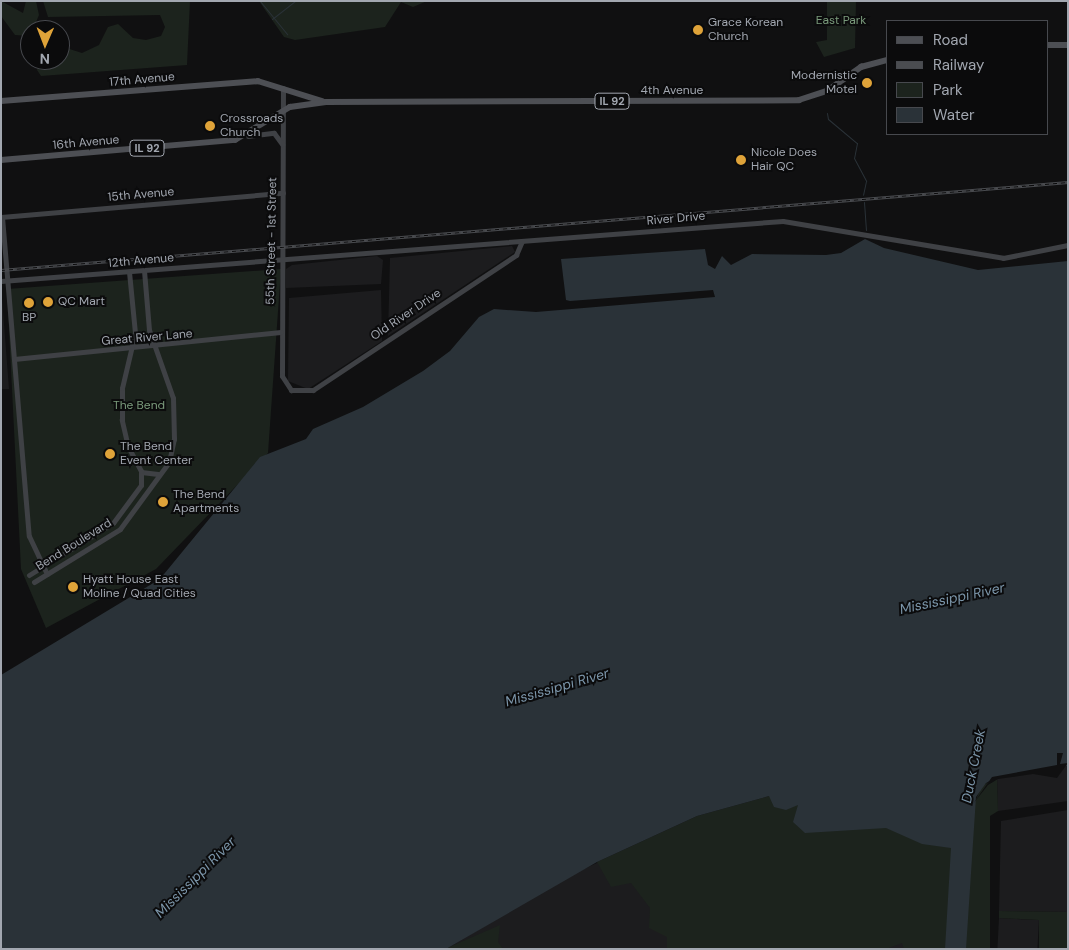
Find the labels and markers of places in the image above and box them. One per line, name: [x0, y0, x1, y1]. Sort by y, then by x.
place label: Grace Korean Church: [708, 16, 783, 44]
marker: Grace Korean Church: [692, 24, 704, 36]
place label: Modernistic Motel: [791, 69, 857, 97]
marker: Modernistic Motel: [861, 77, 873, 89]
place label: Crossroads Church: [220, 112, 283, 140]
marker: Crossroads Church: [204, 120, 216, 132]
place label: Nicole Does Hair QC: [751, 146, 817, 174]
marker: Nicole Does Hair QC: [735, 154, 747, 166]
place label: QC Mart: [58, 295, 105, 309]
marker: QC Mart: [42, 296, 54, 308]
marker: BP: [23, 297, 35, 309]
place label: BP: [22, 311, 36, 325]
place label: The Bend Event Center: [120, 440, 193, 468]
marker: The Bend Event Center: [104, 448, 116, 460]
place label: The Bend Apartments: [173, 488, 239, 516]
marker: The Bend Apartments: [157, 496, 169, 508]
place label: Hyatt House East Moline / Quad Cities: [83, 573, 196, 601]
marker: Hyatt House East Moline / Quad Cities: [67, 581, 79, 593]

